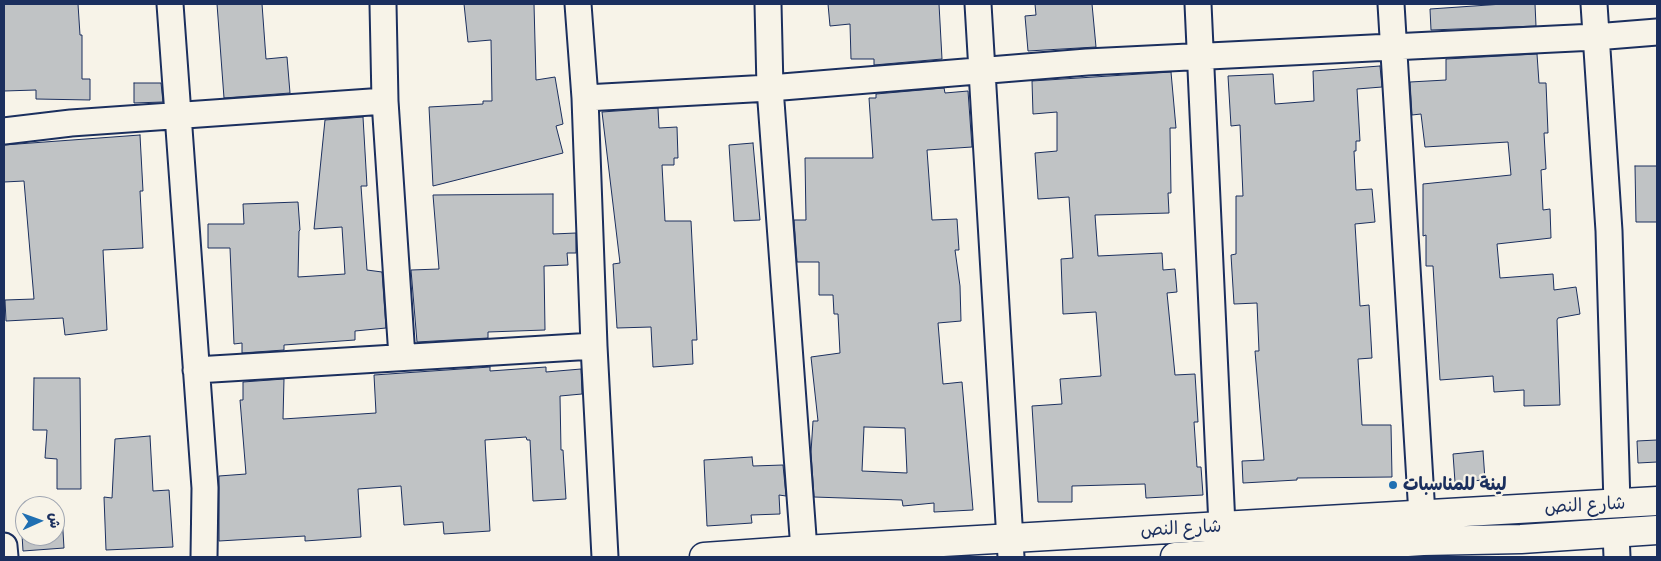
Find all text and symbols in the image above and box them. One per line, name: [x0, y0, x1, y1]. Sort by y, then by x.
place label: لينة للمناسبات: [1403, 474, 1506, 496]
marker: لينة للمناسبات: [1387, 479, 1399, 491]
street label: شارع النص: [1544, 493, 1626, 519]
north arrow: [15, 496, 65, 546]
text: ش: [46, 512, 63, 528]
street label: شارع النص: [1140, 516, 1222, 542]

